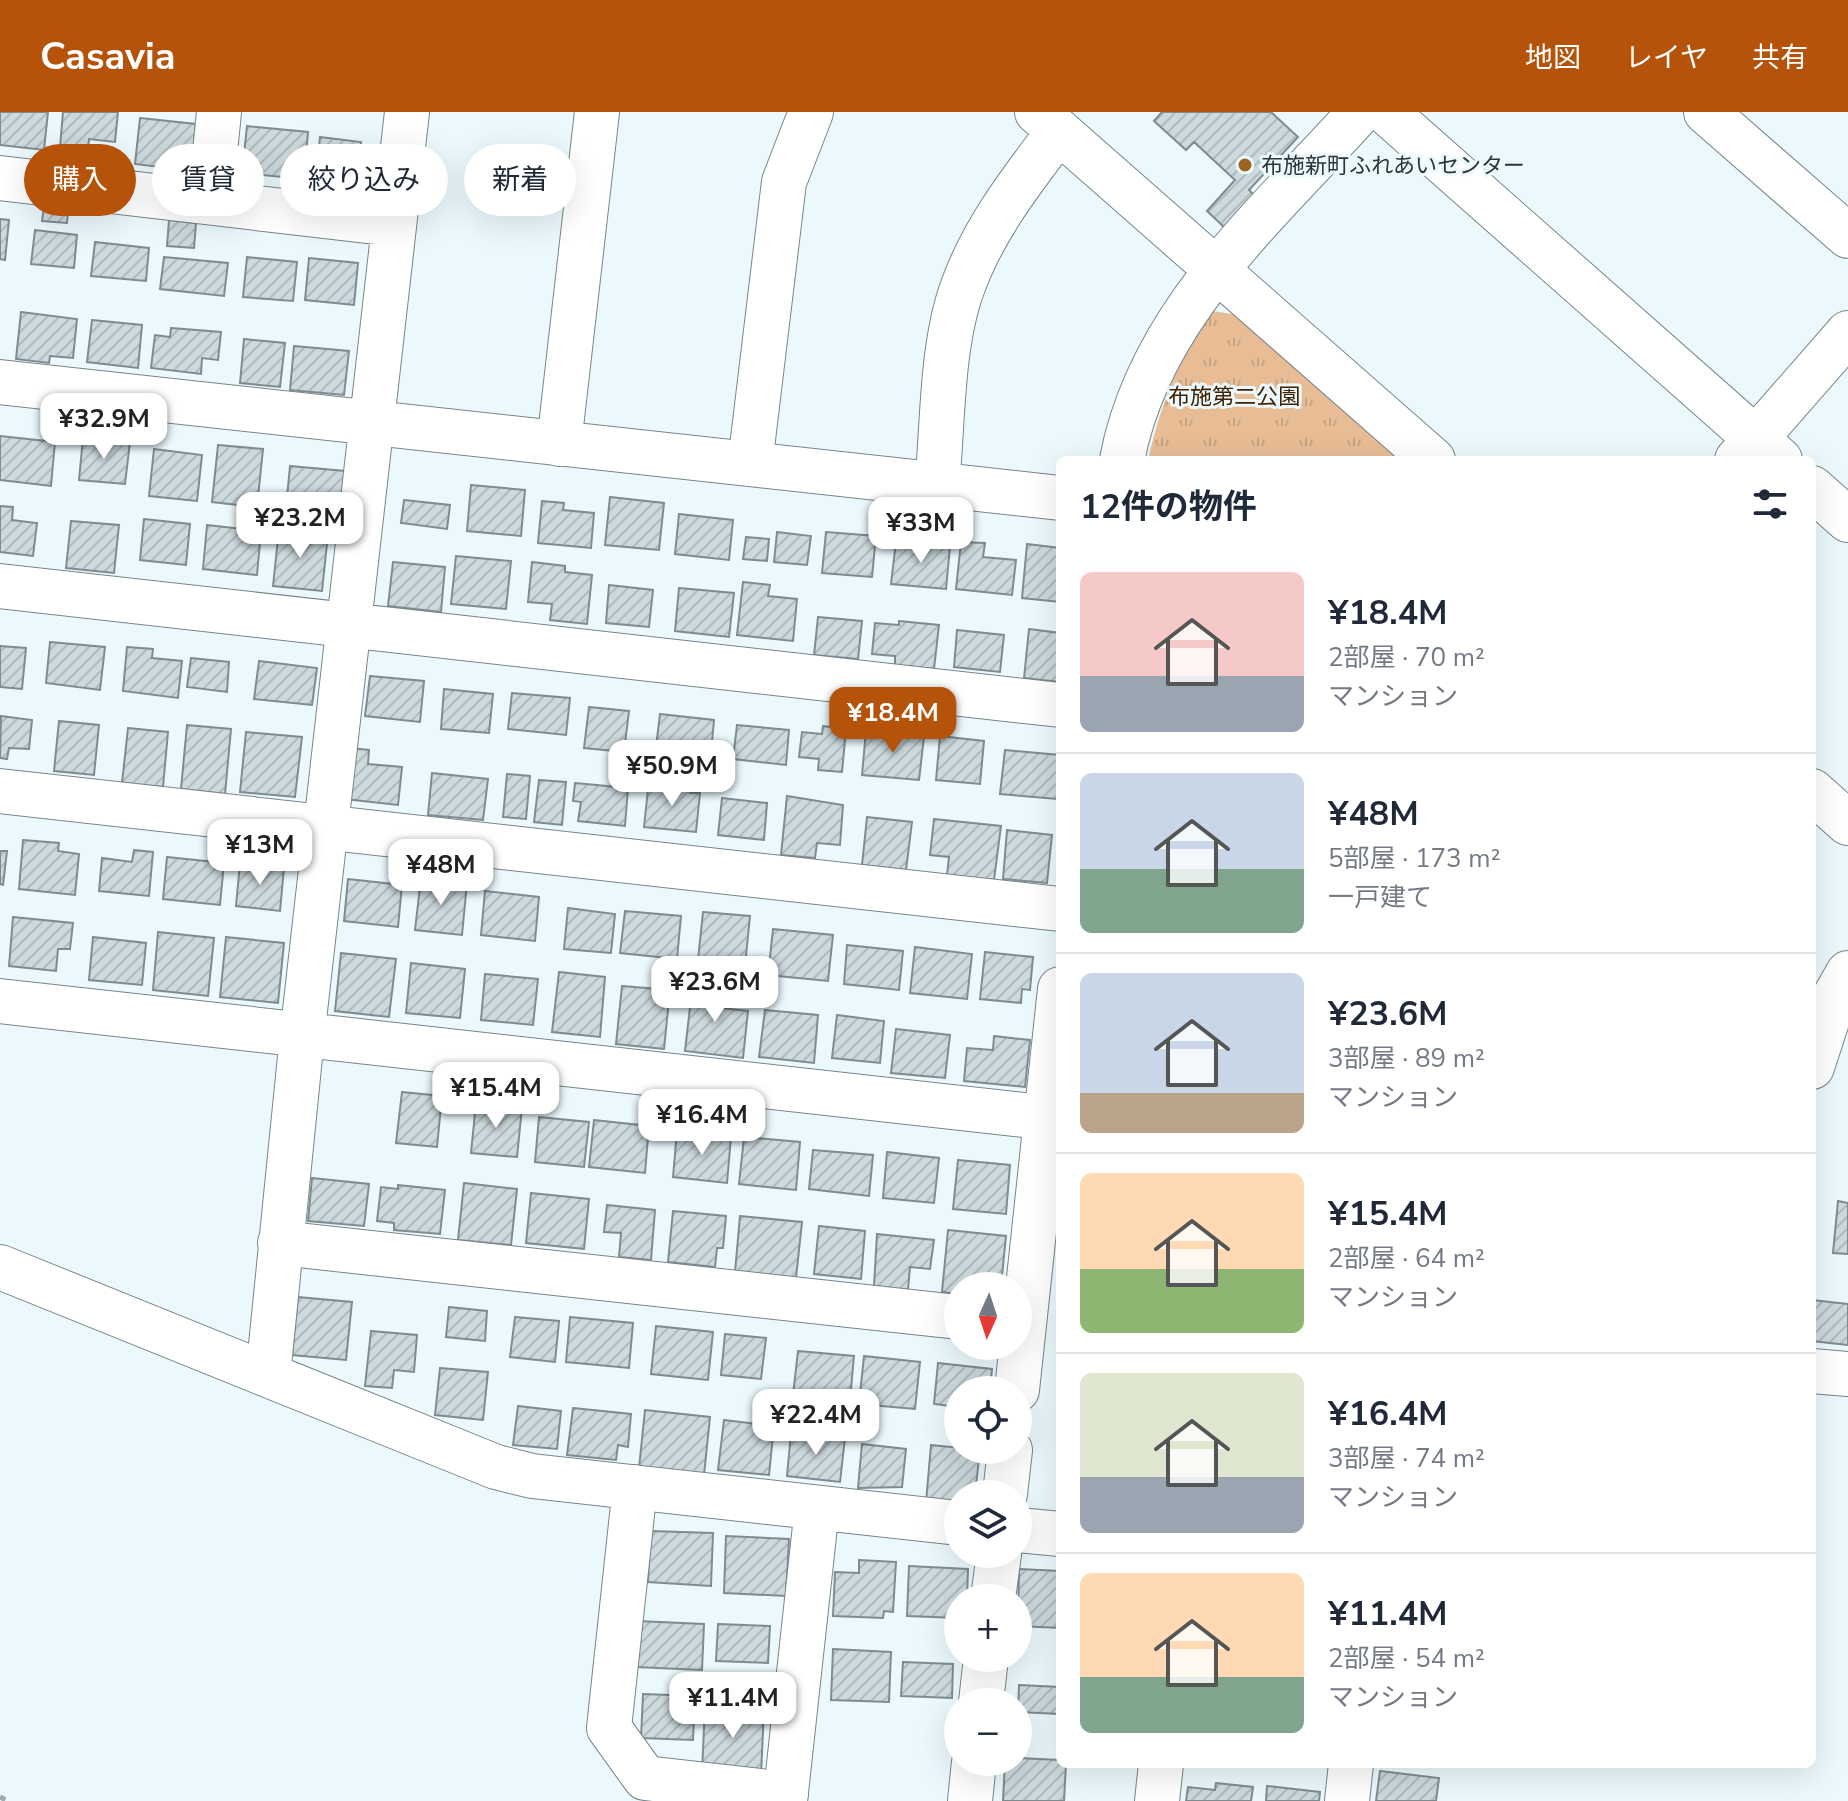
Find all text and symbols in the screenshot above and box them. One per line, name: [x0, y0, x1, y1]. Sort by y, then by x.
text: Casavia: [40, 31, 176, 82]
text: 地図: [1525, 39, 1581, 77]
text: レイヤ: [1625, 39, 1708, 77]
text: 共有: [1752, 39, 1808, 77]
chip: 購入: [24, 144, 136, 216]
chip: 賃貸: [152, 144, 264, 216]
chip: 絞り込み: [280, 144, 448, 216]
chip: 新着: [464, 144, 576, 216]
place label: 布施新町ふれあいセンター: [1261, 151, 1525, 181]
marker: 布施新町ふれあいセンター: [1236, 156, 1254, 174]
park label: 布施第二公園: [1168, 382, 1300, 412]
pin: ¥32.9M: [39, 393, 169, 461]
text: ¥32.9M: [58, 401, 150, 436]
icon: filters: [1748, 482, 1792, 526]
text: 12件の物件: [1080, 484, 1257, 530]
pin: ¥23.2M: [235, 492, 365, 560]
pin: ¥33M: [874, 497, 968, 565]
text: ¥23.2M: [254, 500, 346, 535]
text: ¥33M: [886, 505, 956, 540]
text: ¥18.4M: [1328, 590, 1448, 636]
icon: home: [1144, 604, 1240, 700]
text: 2部屋 · 70 m²: [1328, 640, 1485, 675]
text: マンション: [1328, 679, 1458, 714]
pin: ¥18.4M: [828, 687, 958, 755]
text: ¥18.4M: [847, 695, 939, 730]
pin: ¥50.9M: [607, 740, 737, 808]
text: ¥50.9M: [626, 748, 718, 783]
text: ¥48M: [1328, 791, 1419, 837]
icon: home: [1144, 805, 1240, 901]
pin: ¥13M: [213, 819, 307, 887]
text: ¥13M: [225, 827, 295, 862]
pin: ¥48M: [394, 839, 488, 907]
text: 5部屋 · 173 m²: [1328, 841, 1501, 876]
text: ¥48M: [406, 847, 476, 882]
text: 一戸建て: [1328, 880, 1432, 915]
pin: ¥23.6M: [650, 956, 780, 1024]
text: ¥23.6M: [669, 964, 761, 999]
text: ¥23.6M: [1328, 991, 1448, 1037]
icon: home: [1144, 1005, 1240, 1101]
text: 3部屋 · 89 m²: [1328, 1041, 1485, 1076]
pin: ¥15.4M: [431, 1062, 561, 1130]
text: ¥15.4M: [450, 1070, 542, 1105]
text: マンション: [1328, 1080, 1458, 1115]
pin: ¥16.4M: [637, 1089, 767, 1157]
text: ¥16.4M: [656, 1097, 748, 1132]
text: ¥15.4M: [1328, 1191, 1448, 1237]
icon: home: [1144, 1205, 1240, 1301]
text: 2部屋 · 64 m²: [1328, 1241, 1485, 1276]
north arrow: [944, 1272, 1032, 1360]
map controls: [944, 1272, 1032, 1776]
text: マンション: [1328, 1280, 1458, 1315]
button: locate: [944, 1376, 1032, 1464]
pin: ¥22.4M: [751, 1389, 881, 1457]
text: ¥16.4M: [1328, 1391, 1448, 1437]
text: ¥22.4M: [770, 1397, 862, 1432]
icon: home: [1144, 1405, 1240, 1501]
text: 3部屋 · 74 m²: [1328, 1441, 1485, 1476]
button: layers: [944, 1480, 1032, 1568]
text: マンション: [1328, 1480, 1458, 1515]
button: +: [944, 1584, 1032, 1672]
text: ¥11.4M: [1328, 1591, 1448, 1637]
icon: home: [1144, 1605, 1240, 1701]
text: 2部屋 · 54 m²: [1328, 1641, 1485, 1676]
pin: ¥11.4M: [668, 1672, 798, 1740]
text: ¥11.4M: [687, 1680, 779, 1715]
text: マンション: [1328, 1680, 1458, 1715]
button: −: [944, 1688, 1032, 1776]

